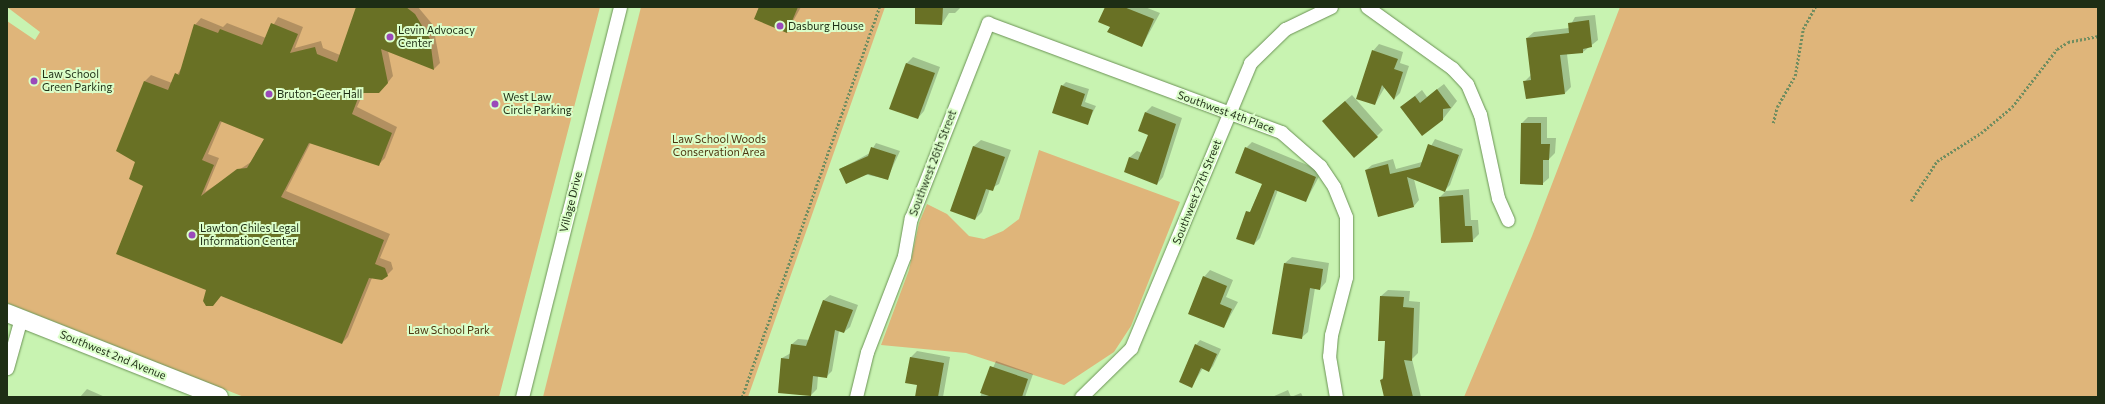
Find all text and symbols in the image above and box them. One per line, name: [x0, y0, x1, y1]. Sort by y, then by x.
place label: Dasburg House: [788, 19, 864, 33]
marker: Dasburg House: [775, 21, 785, 31]
place label: Levin Advocacy Center: [398, 24, 475, 50]
marker: Levin Advocacy Center: [385, 32, 395, 42]
place label: Law School Green Parking: [42, 68, 112, 94]
marker: Law School Green Parking: [29, 76, 39, 86]
place label: Bruton-Geer Hall: [277, 87, 362, 101]
street label: Southwest 4th Place: [1176, 88, 1276, 136]
marker: Bruton-Geer Hall: [264, 89, 274, 99]
place label: West Law Circle Parking: [503, 91, 572, 117]
marker: West Law Circle Parking: [490, 99, 500, 109]
street label: Southwest 26th Street: [907, 108, 959, 218]
park label: Law School Woods Conservation Area: [672, 133, 766, 159]
street label: Southwest 27th Street: [1170, 138, 1224, 246]
street label: Village Drive: [557, 170, 585, 234]
place label: Lawton Chiles Legal Information Center: [200, 222, 299, 248]
marker: Lawton Chiles Legal Information Center: [187, 230, 197, 240]
park label: Law School Park: [408, 323, 490, 337]
street label: Southwest 2nd Avenue: [58, 328, 168, 382]

